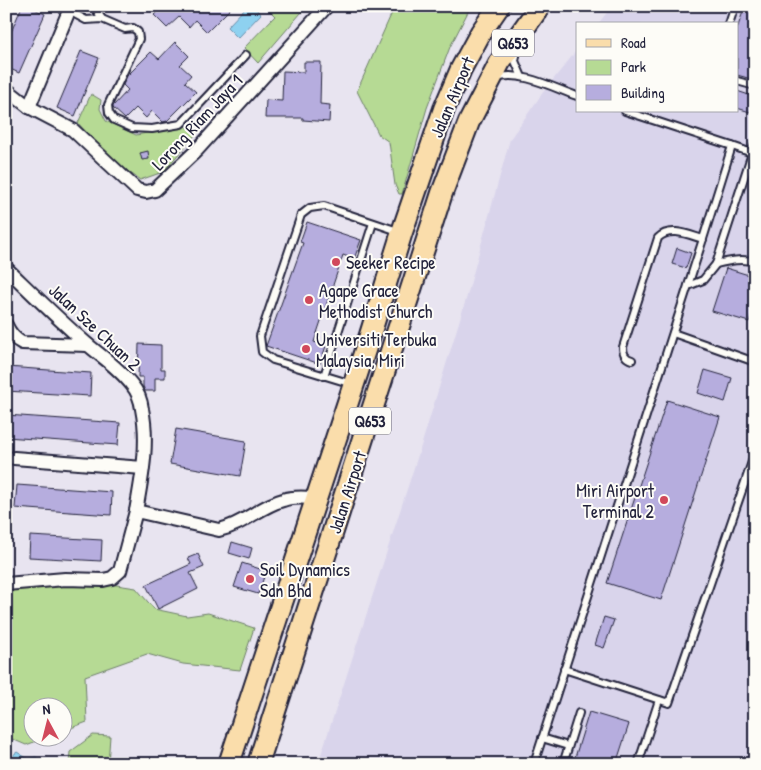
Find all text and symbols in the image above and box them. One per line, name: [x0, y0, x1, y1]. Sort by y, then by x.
legend: [576, 22, 738, 112]
road number: Q653: [492, 29, 534, 56]
text: Road: [621, 32, 646, 53]
street label: Jalan Airport: [424, 52, 481, 141]
text: Park: [621, 56, 646, 77]
street label: Lorong Riam Jaya 1: [146, 68, 248, 176]
text: Building: [621, 82, 665, 103]
place label: Seeker Recipe: [346, 250, 436, 275]
marker: Seeker Recipe: [330, 256, 342, 268]
street label: Jalan Sze Chuan 2: [44, 278, 147, 377]
place label: Agape Grace Methodist Church: [319, 278, 433, 324]
marker: Agape Grace Methodist Church: [303, 294, 315, 306]
place label: Universiti Terbuka Malaysia, Miri: [316, 327, 436, 373]
marker: Universiti Terbuka Malaysia, Miri: [300, 343, 312, 355]
road number: Q653: [349, 408, 391, 434]
street label: Jalan Airport: [322, 447, 372, 537]
place label: Miri Airport Terminal 2: [576, 478, 655, 524]
marker: Miri Airport Terminal 2: [658, 494, 670, 506]
place label: Soil Dynamics Sdn Bhd: [260, 557, 350, 603]
marker: Soil Dynamics Sdn Bhd: [244, 573, 256, 585]
north arrow: [22, 698, 72, 748]
text: N: [41, 699, 52, 718]

